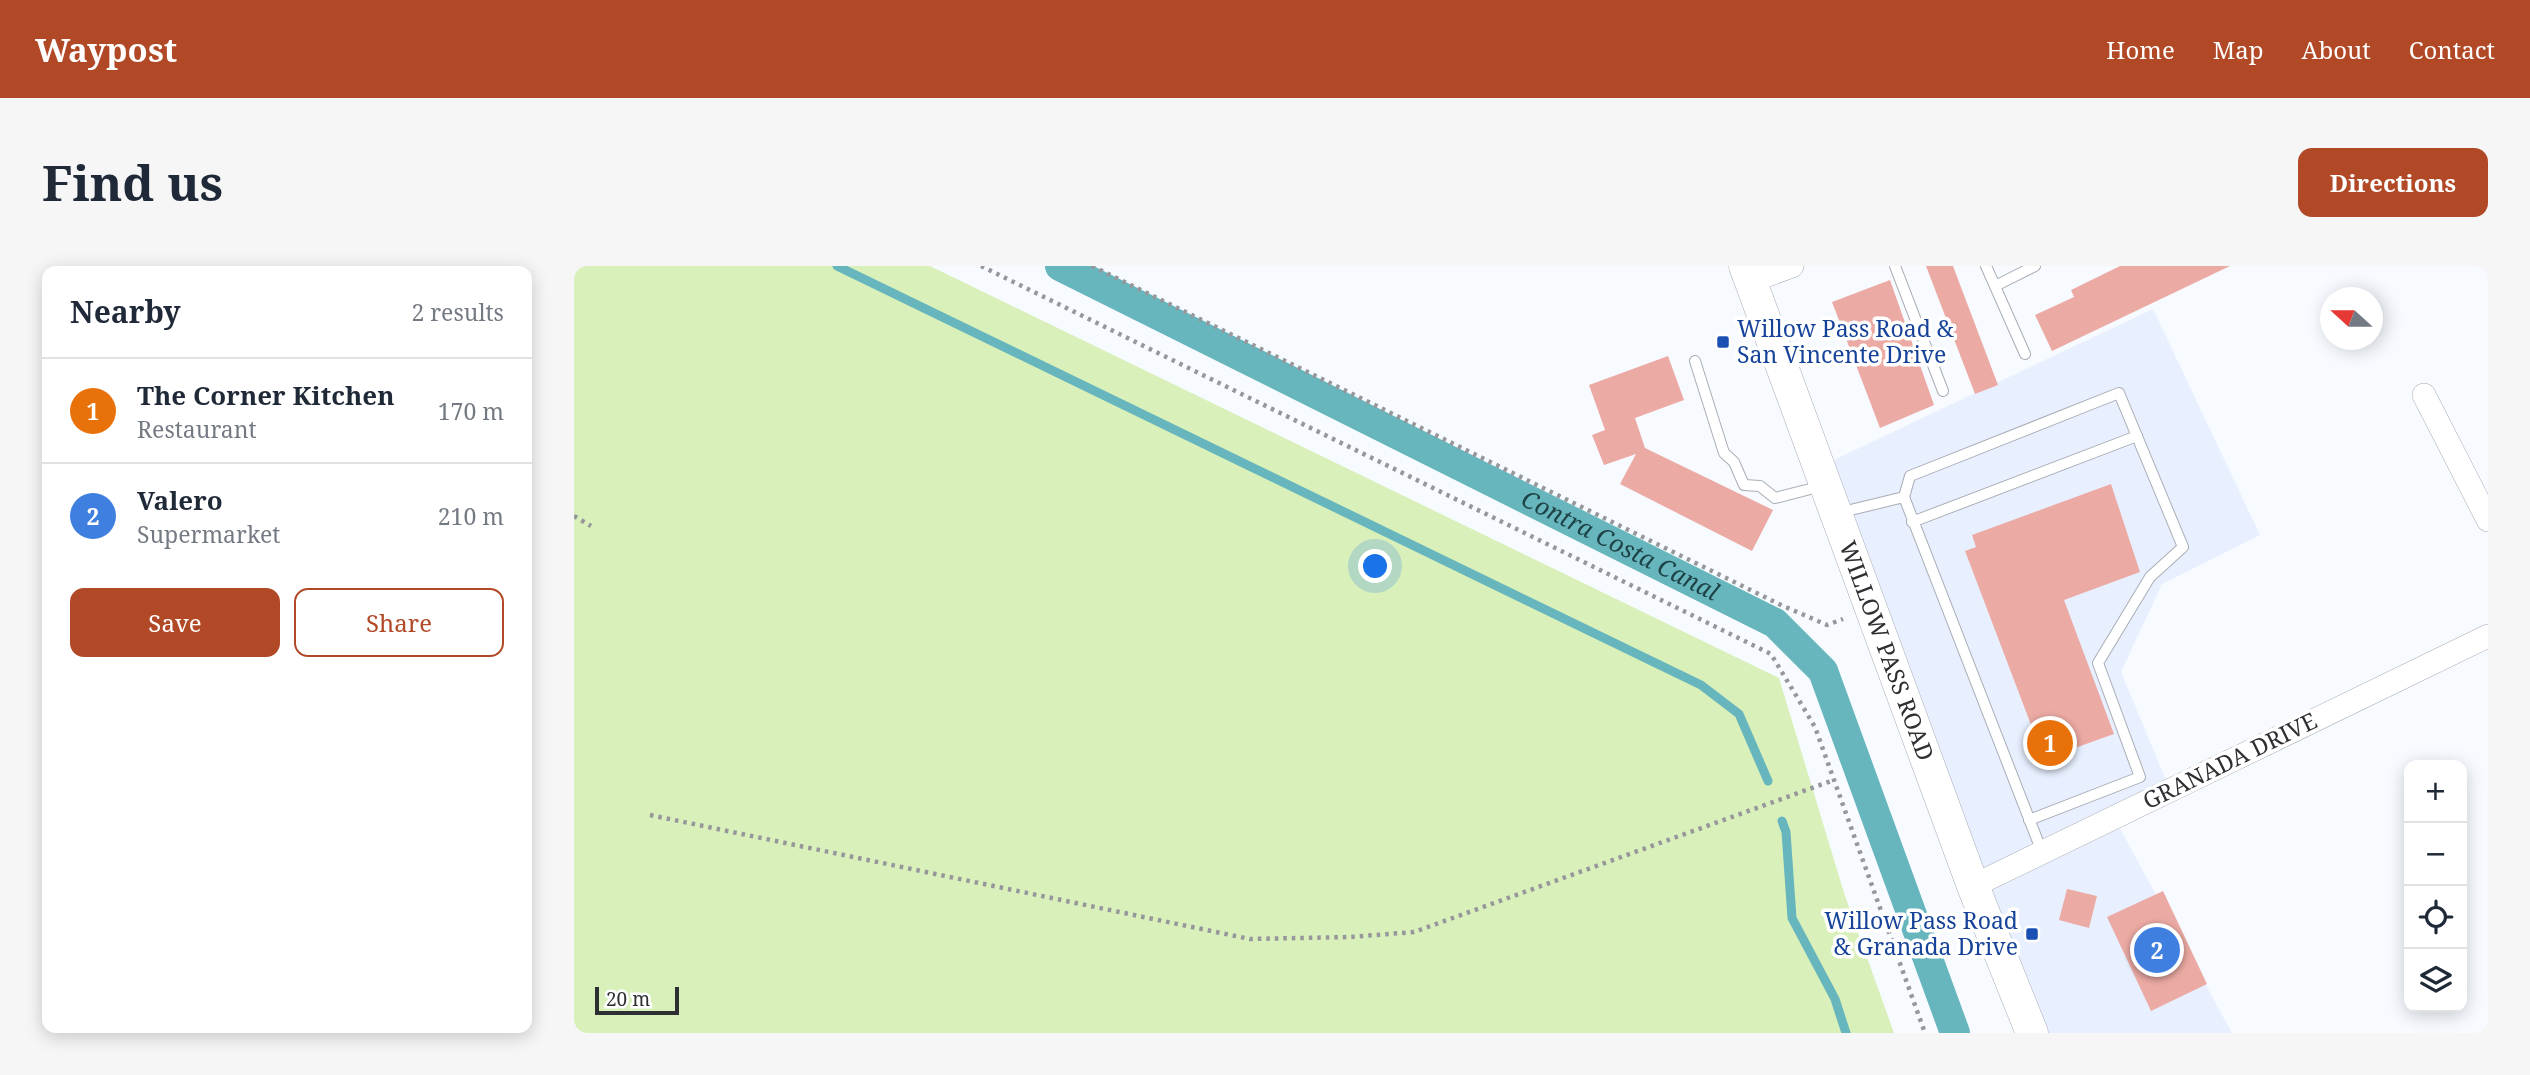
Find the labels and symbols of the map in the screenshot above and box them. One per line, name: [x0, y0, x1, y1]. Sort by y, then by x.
north arrow: [2320, 287, 2383, 350]
place label: Willow Pass Road & San Vincente Drive: [1737, 312, 1954, 370]
marker: Willow Pass Road & San Vincente Drive: [1715, 334, 1731, 350]
water label: Contra Costa Canal: [1516, 481, 1726, 608]
street label: WILLOW PASS ROAD: [1832, 536, 1943, 765]
your location: [1358, 549, 1392, 583]
street label: GRANADA DRIVE: [2137, 704, 2322, 816]
pin: 1: [2027, 717, 2073, 769]
place label: Willow Pass Road & Granada Drive: [1824, 904, 2018, 962]
pin: 2: [2134, 924, 2180, 976]
marker: Willow Pass Road & Granada Drive: [2024, 926, 2040, 942]
scale bar: [595, 984, 679, 1016]

